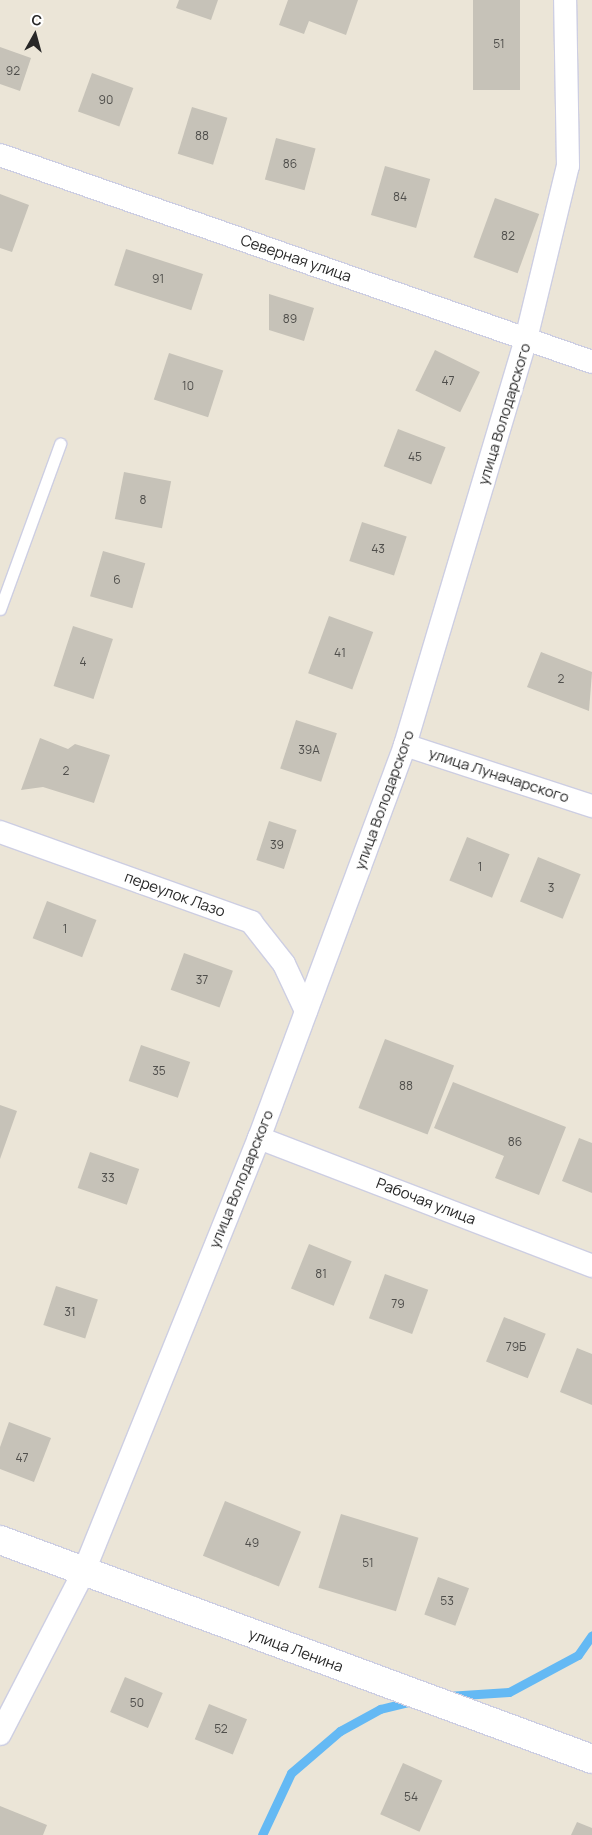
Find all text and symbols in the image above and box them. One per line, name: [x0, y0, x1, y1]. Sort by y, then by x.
north arrow: [10, 10, 60, 60]
text: С: [31, 10, 43, 30]
house number: 51: [493, 37, 505, 51]
house number: 92: [6, 64, 20, 78]
house number: 90: [99, 93, 113, 107]
house number: 88: [195, 129, 209, 143]
house number: 86: [283, 157, 297, 171]
house number: 84: [393, 190, 407, 204]
house number: 82: [501, 229, 515, 243]
street label: Северная улица: [238, 231, 354, 285]
house number: 91: [152, 272, 164, 286]
house number: 89: [283, 312, 297, 326]
street label: улица Володарского: [474, 341, 534, 487]
house number: 47: [441, 374, 455, 388]
house number: 10: [182, 379, 194, 393]
house number: 45: [408, 450, 422, 464]
house number: 8: [140, 493, 146, 507]
house number: 43: [371, 542, 385, 556]
house number: 6: [113, 573, 121, 587]
house number: 41: [334, 646, 346, 660]
house number: 4: [79, 655, 87, 669]
house number: 2: [558, 672, 564, 686]
street label: улица Володарского: [350, 728, 418, 872]
house number: 39А: [298, 743, 320, 757]
street label: улица Луначарского: [427, 744, 571, 806]
house number: 2: [63, 764, 69, 778]
house number: 39: [270, 838, 284, 852]
house number: 1: [478, 860, 482, 874]
street label: переулок Лазо: [122, 867, 228, 921]
house number: 3: [548, 881, 554, 895]
house number: 1: [63, 922, 67, 936]
house number: 37: [196, 973, 208, 987]
house number: 35: [152, 1064, 166, 1078]
house number: 88: [399, 1079, 413, 1093]
street label: улица Володарского: [205, 1107, 277, 1251]
house number: 86: [508, 1135, 522, 1149]
house number: 33: [101, 1171, 115, 1185]
street label: Рабочая улица: [374, 1174, 478, 1228]
house number: 81: [315, 1267, 327, 1281]
house number: 79: [391, 1297, 405, 1311]
house number: 31: [64, 1305, 76, 1319]
house number: 79Б: [506, 1340, 526, 1354]
house number: 47: [15, 1451, 29, 1465]
house number: 49: [245, 1536, 259, 1550]
house number: 51: [362, 1556, 374, 1570]
house number: 53: [440, 1594, 454, 1608]
street label: улица Ленина: [246, 1625, 346, 1675]
house number: 50: [130, 1696, 144, 1710]
house number: 52: [214, 1722, 228, 1736]
house number: 54: [404, 1790, 418, 1804]

